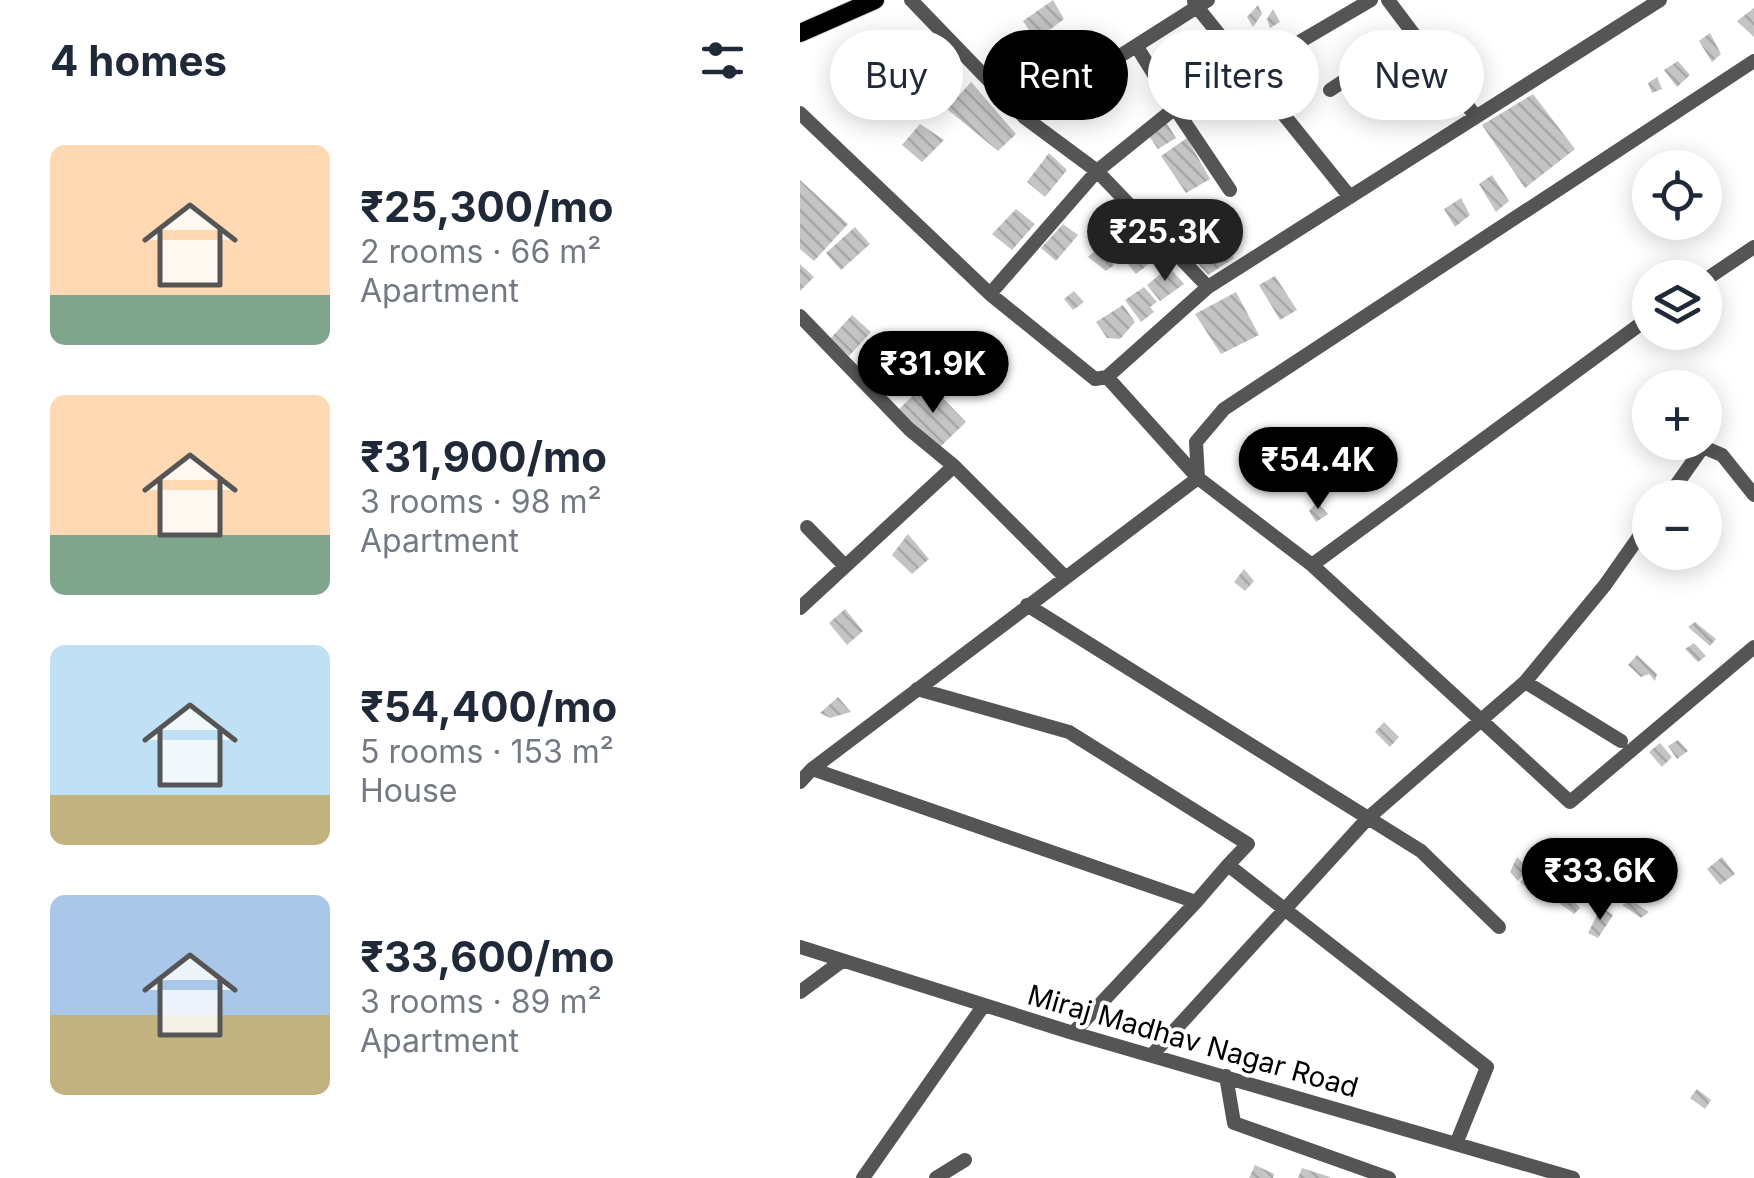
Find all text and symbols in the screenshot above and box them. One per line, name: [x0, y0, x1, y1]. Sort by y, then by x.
chip: Buy: [830, 30, 963, 120]
chip: Rent: [983, 30, 1128, 120]
chip: Filters: [1148, 30, 1319, 120]
chip: New: [1339, 30, 1484, 120]
icon: filters: [695, 33, 750, 88]
text: 4 homes: [50, 35, 227, 86]
map controls: [1632, 150, 1722, 570]
button: locate: [1632, 150, 1722, 240]
text: ₹25,300/mo: [360, 181, 614, 232]
icon: home: [130, 185, 250, 305]
pin: ₹25.3K: [1084, 199, 1246, 284]
text: ₹25.3K: [1109, 212, 1221, 251]
text: 2 rooms · 66 m²: [360, 232, 601, 271]
button: layers: [1632, 260, 1722, 350]
text: Apartment: [360, 271, 519, 310]
pin: ₹31.9K: [852, 331, 1014, 416]
text: ₹31.9K: [880, 344, 986, 383]
button: +: [1632, 370, 1722, 460]
pin: ₹54.4K: [1237, 427, 1399, 512]
text: ₹31,900/mo: [360, 431, 607, 482]
icon: home: [130, 435, 250, 555]
text: ₹54.4K: [1261, 440, 1375, 479]
button: −: [1632, 480, 1722, 570]
text: 3 rooms · 98 m²: [360, 482, 602, 521]
text: Apartment: [360, 521, 519, 560]
text: ₹54,400/mo: [360, 681, 617, 732]
icon: home: [130, 685, 250, 805]
text: 5 rooms · 153 m²: [360, 732, 614, 771]
text: House: [360, 771, 457, 810]
pin: ₹33.6K: [1519, 838, 1681, 923]
text: ₹33.6K: [1544, 851, 1656, 890]
text: ₹33,600/mo: [360, 931, 614, 982]
icon: home: [130, 935, 250, 1055]
street label: Miraj Madhav Nagar Road: [1024, 977, 1362, 1105]
text: 3 rooms · 89 m²: [360, 982, 602, 1021]
text: Apartment: [360, 1021, 519, 1060]

